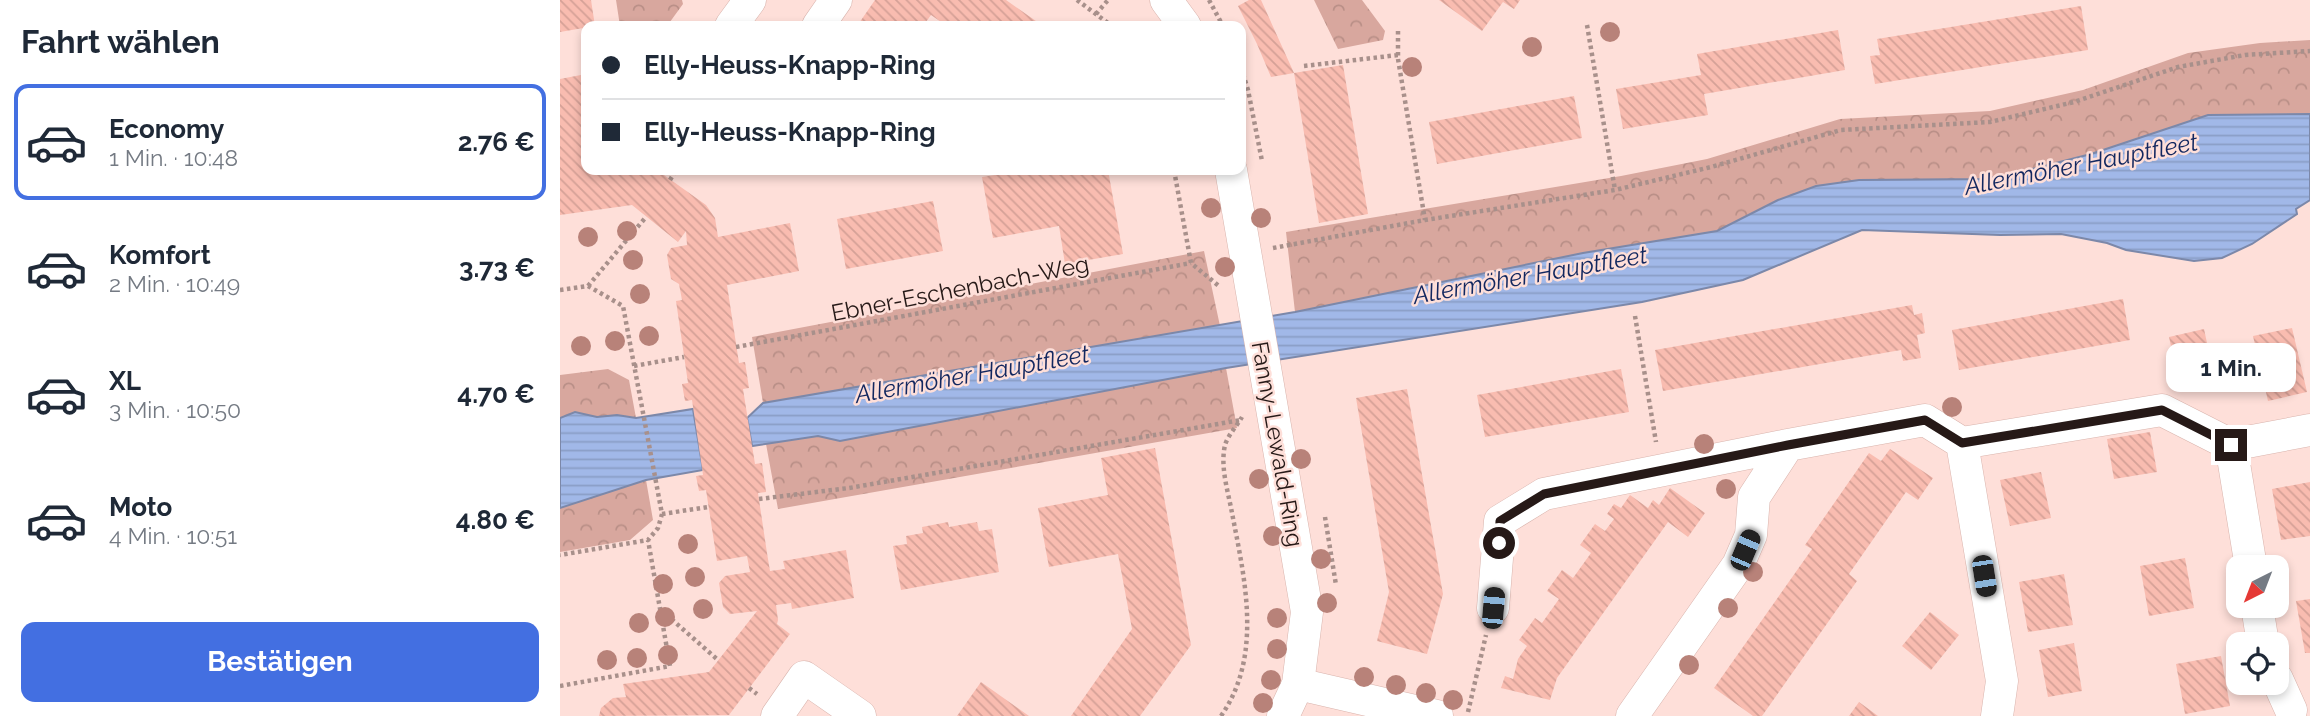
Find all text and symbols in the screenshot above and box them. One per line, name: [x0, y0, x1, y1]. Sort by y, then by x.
text: Fahrt wählen: [21, 23, 220, 60]
text: Elly-Heuss-Knapp-Ring: [644, 50, 936, 80]
icon: car: [25, 111, 88, 174]
text: Economy: [109, 114, 224, 144]
text: Elly-Heuss-Knapp-Ring: [644, 117, 936, 147]
text: 2.76 €: [458, 127, 535, 157]
water label: Allermöher Hauptfleet: [1960, 127, 2200, 201]
text: 1 Min. · 10:48: [109, 144, 238, 171]
icon: car: [25, 237, 88, 300]
text: Komfort: [109, 240, 211, 270]
water label: Allermöher Hauptfleet: [1409, 240, 1650, 310]
street label: Ebner-Eschenbach-Weg: [829, 250, 1091, 326]
text: 3.73 €: [459, 253, 535, 283]
text: 2 Min. · 10:49: [109, 270, 240, 297]
water label: Allermöher Hauptfleet: [851, 339, 1092, 409]
street label: Fanny-Lewald-Ring: [1247, 339, 1309, 549]
callout: 1 Min.: [2166, 344, 2296, 392]
text: 1 Min.: [2200, 354, 2262, 381]
icon: car: [25, 363, 88, 426]
text: XL: [109, 366, 141, 396]
text: 4.70 €: [457, 379, 535, 409]
text: 3 Min. · 10:50: [109, 396, 241, 423]
route end: [2215, 429, 2247, 461]
icon: car: [25, 489, 88, 552]
text: Moto: [109, 492, 172, 522]
text: 4.80 €: [456, 505, 535, 535]
text: 4 Min. · 10:51: [109, 522, 237, 549]
route start: [1483, 527, 1515, 559]
car: [1728, 527, 1763, 573]
car: [1971, 554, 1998, 598]
north arrow: [2226, 555, 2289, 618]
map controls: [2226, 555, 2289, 695]
car: [1481, 586, 1506, 630]
button: Bestätigen: [21, 622, 539, 702]
button: locate: [2226, 632, 2289, 695]

